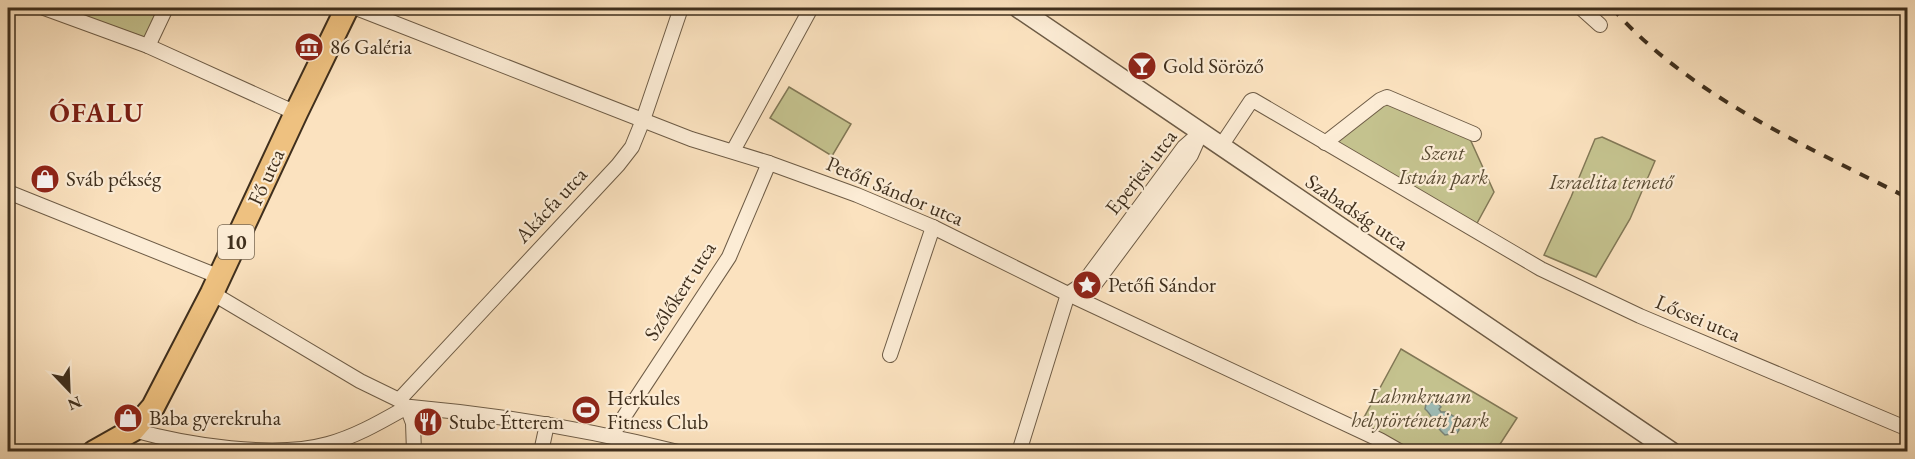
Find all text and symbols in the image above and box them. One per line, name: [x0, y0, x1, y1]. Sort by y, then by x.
museum icon: 86 Galéria: [293, 31, 325, 63]
place label: 86 Galéria: [330, 33, 412, 60]
bar icon: Gold Söröző: [1126, 50, 1158, 82]
place label: Gold Söröző: [1163, 52, 1264, 79]
district label: ÓFALU: [49, 95, 145, 130]
street label: Eperjesi utca: [1099, 123, 1183, 220]
park label: Szent István park: [1397, 139, 1488, 190]
street label: Fő utca: [241, 144, 291, 209]
street label: Petőfi Sándor utca: [822, 149, 968, 232]
street label: Akácfa utca: [508, 161, 593, 249]
shop icon: Sváb pékség: [29, 163, 61, 195]
place label: Sváb pékség: [66, 165, 162, 192]
street label: Szabadság utca: [1301, 167, 1414, 256]
park label: Izraelita temető: [1548, 168, 1675, 195]
road number: 10: [218, 225, 254, 259]
street label: Szőlőkert utca: [637, 235, 722, 345]
place icon: Petőfi Sándor: [1071, 269, 1103, 301]
place label: Petőfi Sándor: [1108, 271, 1216, 298]
street label: Lőcsei utca: [1652, 288, 1745, 348]
north arrow: [39, 360, 99, 420]
park label: Lahmkruam helytörténeti park: [1351, 382, 1489, 433]
place label: Herkules Fitness Club: [607, 384, 709, 435]
text: N: [65, 391, 85, 416]
sports icon: Herkules Fitness Club: [570, 394, 602, 426]
shop icon: Baba gyerekruha: [112, 402, 144, 434]
place label: Baba gyerekruha: [149, 404, 282, 431]
restaurant icon: Stube Étterem: [412, 406, 444, 438]
place label: Stube Étterem: [449, 408, 564, 435]

